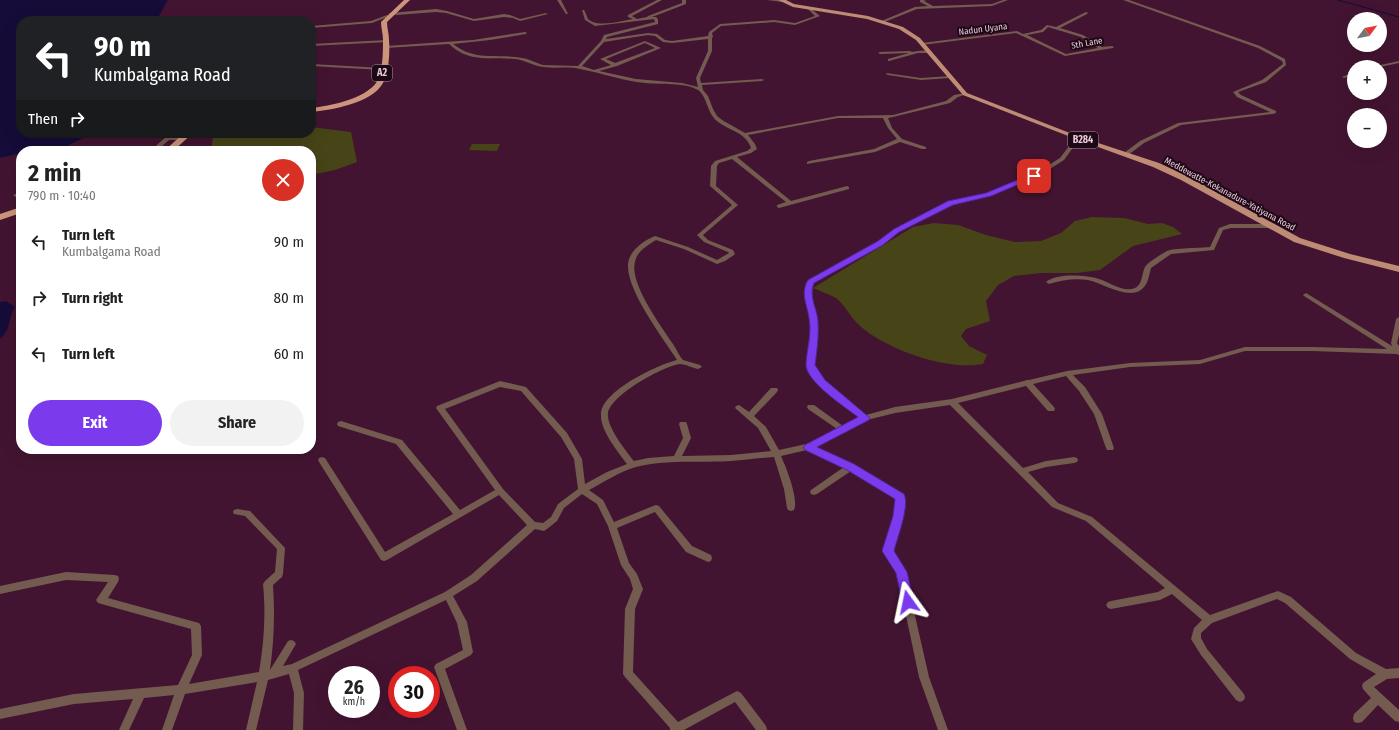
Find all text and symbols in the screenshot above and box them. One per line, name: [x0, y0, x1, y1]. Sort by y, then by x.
north arrow: [1347, 12, 1387, 52]
map controls: [1347, 12, 1387, 148]
street label: Nadun Uyana: [958, 21, 1009, 37]
text: 90 m: [94, 30, 151, 63]
icon: left: [28, 32, 80, 84]
street label: 5th Lane: [1071, 35, 1104, 51]
button: +: [1347, 60, 1387, 100]
text: Kumbalgama Road: [94, 64, 231, 86]
road number: A2: [372, 65, 392, 81]
icon: right: [66, 108, 88, 130]
button: −: [1347, 108, 1387, 148]
text: Then: [28, 110, 58, 128]
road number: B284: [1068, 132, 1098, 148]
street label: Meddewatte-Kekanadure-Yatiyana Road: [1163, 155, 1297, 233]
text: 2 min: [28, 159, 81, 187]
button: close: [262, 159, 304, 201]
pin: [1017, 159, 1051, 193]
icon: arrive: [1023, 165, 1045, 187]
text: 790 m · 10:40: [28, 188, 96, 203]
text: Turn left: [62, 226, 115, 244]
icon: left: [28, 231, 50, 253]
text: 90 m: [274, 233, 304, 251]
text: Kumbalgama Road: [62, 244, 161, 259]
icon: right: [28, 287, 50, 309]
text: Turn right: [62, 289, 123, 307]
text: 80 m: [274, 289, 304, 307]
icon: left: [28, 343, 50, 365]
text: Turn left: [62, 345, 115, 363]
text: 60 m: [274, 345, 304, 363]
button: Exit: [28, 400, 162, 446]
button: Share: [170, 400, 304, 446]
position arrow: [887, 581, 929, 623]
speed limit sign: 30: [388, 666, 440, 718]
text: 26: [344, 675, 364, 699]
text: km/h: [343, 696, 365, 708]

